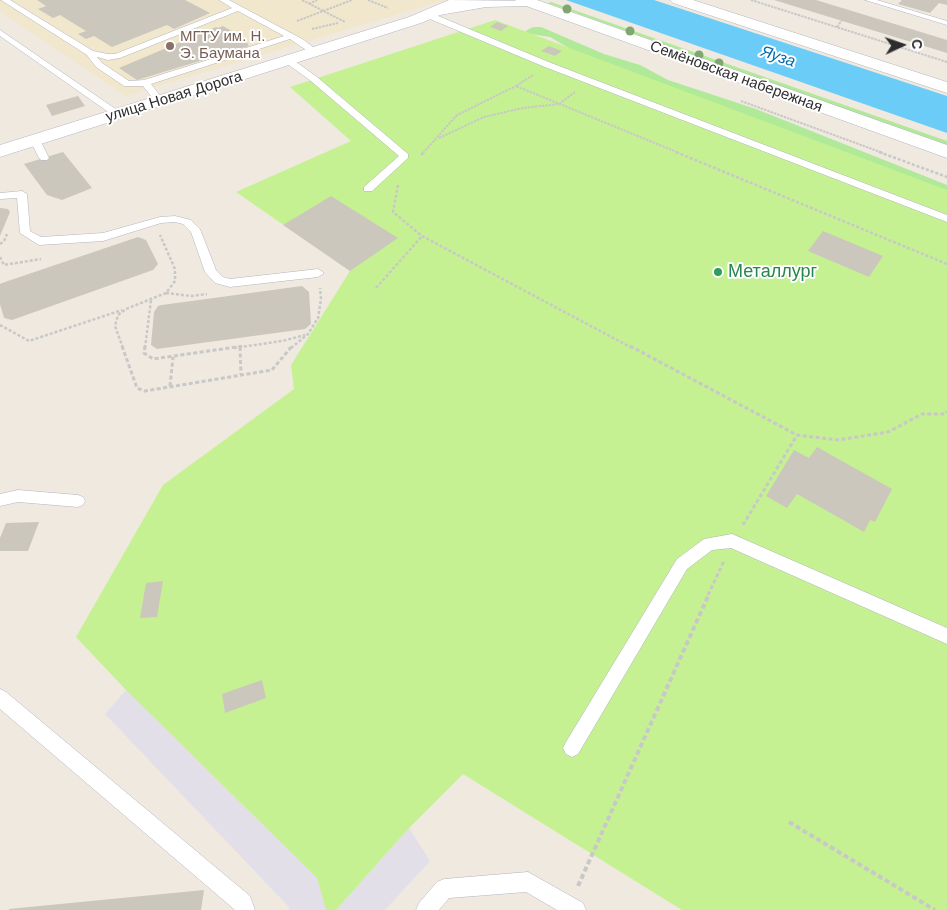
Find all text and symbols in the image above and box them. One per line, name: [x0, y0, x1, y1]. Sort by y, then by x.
north arrow: [877, 20, 927, 70]
place label: МГТУ им. Н. Э. Баумана: [180, 28, 266, 63]
street label: Семёновская набережная: [647, 37, 825, 117]
text: С: [909, 39, 925, 50]
marker: МГТУ им. Н. Э. Баумана: [164, 40, 176, 52]
water label: Яуза: [758, 42, 798, 72]
street label: улица Новая Дорога: [104, 68, 244, 126]
place label: Металлург: [728, 261, 817, 283]
marker: Металлург: [712, 266, 724, 278]

